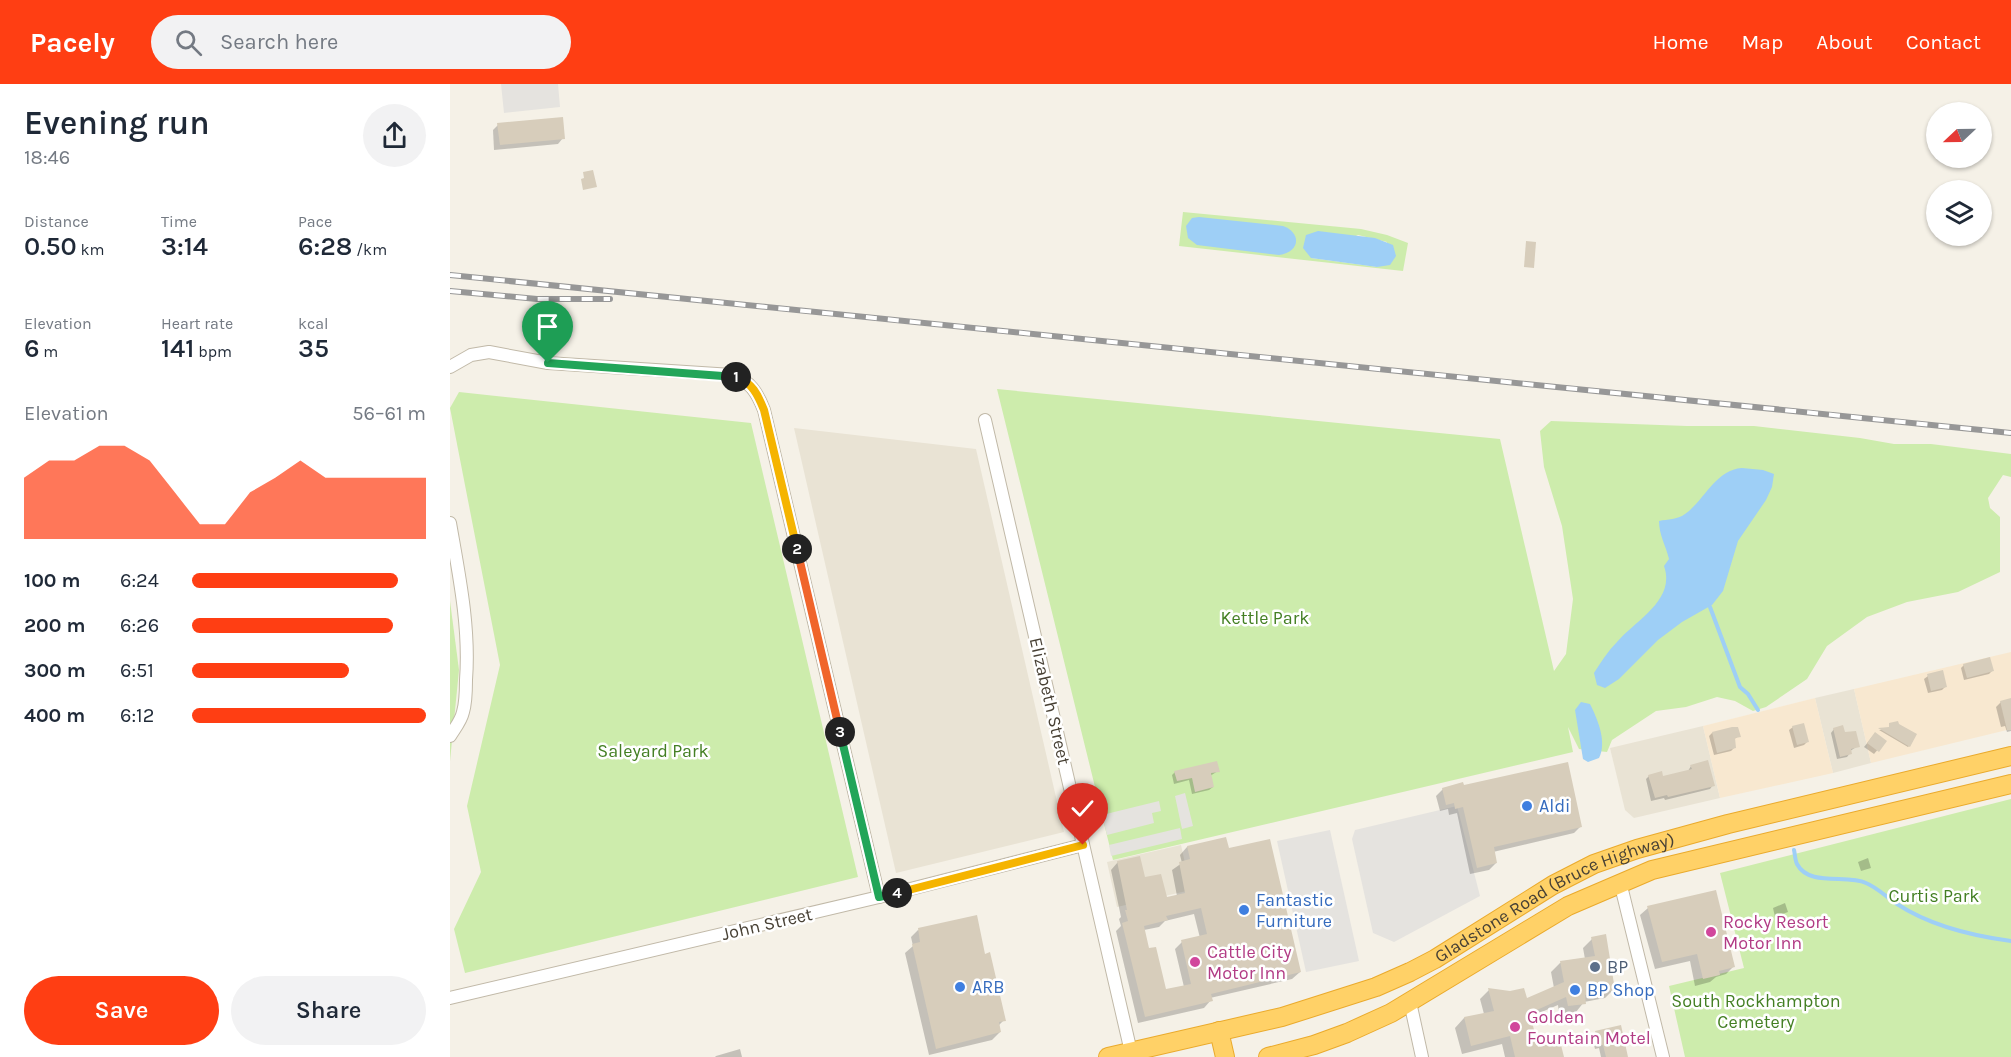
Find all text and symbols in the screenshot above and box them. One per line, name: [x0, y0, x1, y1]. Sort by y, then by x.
search box: [151, 15, 571, 69]
text: Pacely: [30, 26, 115, 59]
icon: search: [172, 26, 205, 59]
text: Search here: [220, 29, 338, 55]
text: Home: [1653, 30, 1709, 54]
text: Map: [1742, 30, 1783, 54]
text: About: [1816, 30, 1873, 54]
text: Contact: [1906, 30, 1981, 54]
north arrow: [1926, 102, 1992, 168]
map controls: [1926, 102, 1992, 246]
text: Evening run: [24, 104, 210, 142]
button: share: [363, 104, 426, 167]
text: 18:46: [24, 146, 70, 169]
button: layers: [1926, 180, 1992, 246]
text: Distance: [24, 212, 89, 231]
text: Time: [161, 212, 197, 231]
text: Pace: [298, 212, 332, 231]
text: 0.50: [24, 231, 77, 262]
text: 3:14: [161, 231, 208, 262]
text: 6:28: [298, 231, 352, 262]
text: km: [77, 240, 104, 259]
text: /km: [352, 240, 387, 259]
pin: [522, 301, 573, 363]
icon: arrive: [531, 310, 564, 343]
text: Elevation: [24, 314, 92, 333]
text: Heart rate: [161, 314, 233, 333]
text: kcal: [298, 314, 329, 333]
text: 6: [24, 333, 40, 364]
text: 141: [161, 333, 194, 364]
text: 35: [298, 333, 329, 364]
text: m: [40, 342, 58, 361]
text: bpm: [194, 342, 232, 361]
pin: 1: [721, 362, 751, 392]
text: 1: [733, 367, 739, 386]
text: Elevation: [24, 402, 109, 425]
text: 56–61 m: [352, 402, 426, 425]
pin: 2: [782, 534, 812, 564]
text: 2: [792, 539, 802, 558]
text: 100 m: [24, 569, 80, 592]
text: 6:24: [120, 569, 159, 592]
park label: Kettle Park: [1221, 607, 1309, 629]
text: 200 m: [24, 614, 85, 637]
text: 6:26: [120, 614, 159, 637]
street label: Elizabeth Street: [1025, 635, 1075, 767]
text: 300 m: [24, 659, 86, 682]
text: 6:51: [120, 659, 154, 682]
text: 400 m: [24, 704, 85, 727]
text: 6:12: [120, 704, 154, 727]
pin: 3: [825, 717, 855, 747]
text: 3: [835, 722, 845, 741]
park label: Saleyard Park: [597, 740, 709, 762]
pin: [1057, 783, 1108, 845]
icon: check: [1066, 792, 1099, 825]
place label: Aldi: [1539, 795, 1570, 817]
marker: Aldi: [1520, 799, 1534, 813]
street label: Gladstone Road (Bruce Highway): [1431, 828, 1677, 967]
pin: 4: [882, 878, 912, 908]
text: 4: [892, 883, 902, 902]
park label: Curtis Park: [1889, 885, 1979, 907]
place label: Fantastic Furniture: [1256, 889, 1333, 932]
street label: John Street: [719, 903, 815, 945]
marker: Fantastic Furniture: [1237, 903, 1251, 917]
place label: Rocky Resort Motor Inn: [1723, 911, 1829, 954]
marker: Rocky Resort Motor Inn: [1704, 925, 1718, 939]
place label: Cattle City Motor Inn: [1207, 941, 1292, 984]
marker: Cattle City Motor Inn: [1188, 955, 1202, 969]
place label: BP: [1607, 956, 1628, 978]
marker: BP: [1588, 960, 1602, 974]
button: Save: [24, 976, 219, 1045]
button: Share: [231, 976, 426, 1045]
place label: ARB: [972, 976, 1005, 998]
place label: BP Shop: [1587, 979, 1655, 1001]
marker: ARB: [953, 980, 967, 994]
marker: BP Shop: [1568, 983, 1582, 997]
park label: South Rockhampton Cemetery: [1671, 990, 1841, 1033]
place label: Golden Fountain Motel: [1527, 1006, 1651, 1049]
marker: Golden Fountain Motel: [1508, 1020, 1522, 1034]

